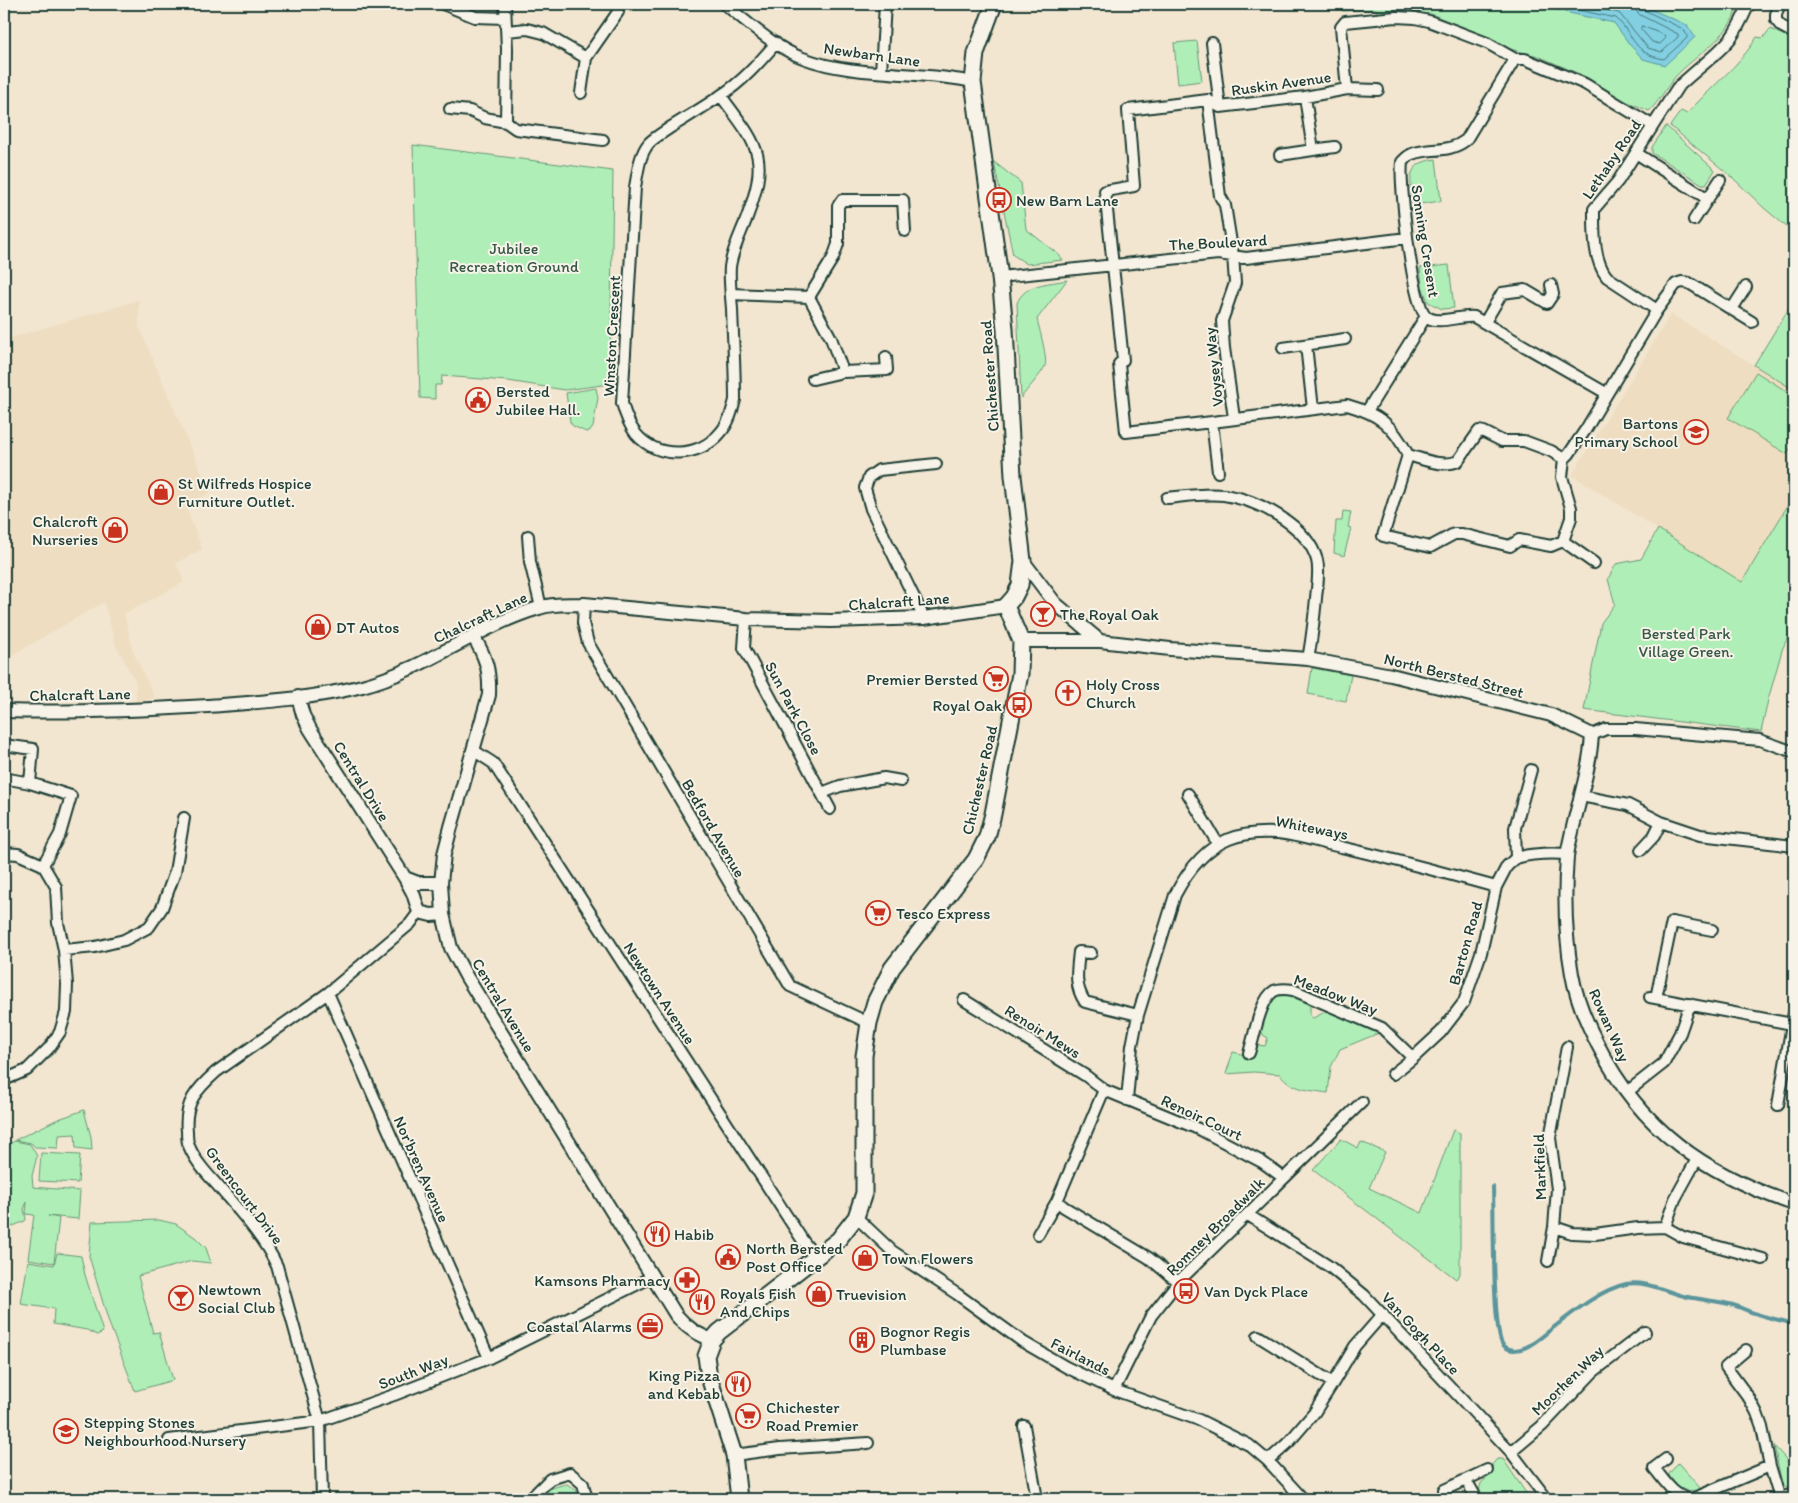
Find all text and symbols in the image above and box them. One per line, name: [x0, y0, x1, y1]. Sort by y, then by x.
street label: Newbarn Lane: [823, 38, 921, 71]
street label: Ruskin Avenue: [1230, 67, 1332, 100]
street label: Lethaby Road: [1578, 115, 1645, 203]
street label: Sonning Cresent: [1407, 183, 1444, 299]
bus stop icon: New Barn Lane: [986, 187, 1012, 213]
place label: New Barn Lane: [1016, 191, 1119, 210]
street label: The Boulevard: [1168, 230, 1268, 255]
park label: Jubilee Recreation Ground: [449, 239, 579, 276]
street label: Winston Crescent: [599, 275, 624, 397]
street label: Chichester Road: [976, 319, 1003, 432]
street label: Voysey Way: [1200, 326, 1227, 408]
place label: Bersted Jubilee Hall.: [496, 382, 580, 419]
public building icon: Bersted Jubilee Hall.: [465, 387, 491, 413]
place label: Bartons Primary School: [1575, 414, 1678, 451]
school or university icon: Bartons Primary School: [1683, 419, 1709, 445]
place label: St Wilfreds Hospice Furniture Outlet.: [178, 474, 312, 511]
shop icon: St Wilfreds Hospice Furniture Outlet.: [148, 479, 174, 505]
place label: Chalcroft Nurseries: [32, 512, 98, 549]
shop icon: Chalcroft Nurseries: [102, 517, 128, 543]
street label: Chalcraft Lane: [430, 587, 530, 647]
street label: Chalcraft Lane: [848, 588, 950, 615]
bar icon: The Royal Oak: [1030, 601, 1056, 627]
place label: The Royal Oak: [1060, 605, 1160, 624]
shop icon: DT Autos: [305, 614, 331, 640]
place label: DT Autos: [336, 618, 399, 637]
park label: Bersted Park Village Green.: [1638, 624, 1734, 661]
street label: North Bersted Street: [1382, 649, 1526, 702]
street label: Sun Park Close: [761, 658, 826, 758]
supermarket icon: Premier Bersted: [983, 666, 1009, 692]
place label: Premier Bersted: [866, 670, 978, 689]
place label: Holy Cross Church: [1086, 675, 1160, 712]
church icon: Holy Cross Church: [1055, 680, 1081, 706]
street label: Chalcraft Lane: [29, 684, 131, 705]
bus stop icon: Royal Oak: [1006, 692, 1032, 718]
place label: Royal Oak: [933, 696, 1003, 715]
street label: Chichester Road: [958, 723, 1001, 837]
street label: Central Drive: [329, 738, 394, 825]
street label: Bedford Avenue: [678, 776, 749, 881]
street label: Whiteways: [1274, 811, 1350, 844]
street label: Barton Road: [1444, 899, 1487, 987]
supermarket icon: Tesco Express: [865, 900, 891, 926]
place label: Tesco Express: [896, 904, 990, 923]
street label: Newtown Avenue: [620, 939, 700, 1048]
street label: Central Avenue: [468, 955, 539, 1056]
street label: Meadow Way: [1291, 970, 1381, 1019]
street label: Rowan Way: [1585, 986, 1634, 1065]
street label: Renoir Mews: [1001, 1001, 1084, 1062]
street label: Renoir Court: [1158, 1090, 1246, 1145]
street label: Nor'bren Avenue: [390, 1113, 453, 1225]
street label: Markfield: [1529, 1133, 1550, 1201]
street label: Greencourt Drive: [202, 1143, 288, 1248]
street label: Romney Broadwalk: [1162, 1173, 1269, 1280]
restaurant icon: Habib: [644, 1221, 670, 1247]
place label: Habib: [674, 1225, 714, 1244]
place label: North Bersted Post Office: [746, 1239, 843, 1276]
public building icon: North Bersted Post Office: [715, 1244, 741, 1270]
shop icon: Town Flowers: [852, 1245, 878, 1271]
place label: Town Flowers: [882, 1249, 973, 1268]
pharmacy icon: Kamsons Pharmacy: [674, 1267, 700, 1293]
place label: Kamsons Pharmacy: [534, 1271, 670, 1290]
bus stop icon: Van Dyck Place: [1173, 1278, 1199, 1304]
place label: Newtown Social Club: [198, 1280, 275, 1317]
shop icon: Truevision: [806, 1281, 832, 1307]
place label: Van Dyck Place: [1204, 1282, 1308, 1301]
place label: Royals Fish And Chips: [720, 1284, 796, 1321]
bar icon: Newtown Social Club: [168, 1285, 194, 1311]
place label: Truevision: [836, 1285, 907, 1304]
street label: Van Gogh Place: [1377, 1288, 1464, 1379]
restaurant icon: Royals Fish And Chips: [689, 1289, 715, 1315]
office icon: Coastal Alarms: [637, 1313, 663, 1339]
place label: Coastal Alarms: [526, 1317, 632, 1336]
place label: Bognor Regis Plumbase: [880, 1322, 970, 1359]
building icon: Bognor Regis Plumbase: [849, 1327, 875, 1353]
street label: Fairlands: [1048, 1333, 1114, 1380]
street label: Moorhen Way: [1527, 1341, 1608, 1419]
street label: South Way: [376, 1349, 451, 1393]
place label: King Pizza and Kebab: [648, 1366, 721, 1403]
restaurant icon: King Pizza and Kebab: [725, 1371, 751, 1397]
place label: Chichester Road Premier: [766, 1398, 859, 1435]
supermarket icon: Chichester Road Premier: [735, 1403, 761, 1429]
place label: Stepping Stones Neighbourhood Nursery: [84, 1413, 246, 1450]
school or university icon: Stepping Stones Neighbourhood Nursery: [53, 1418, 79, 1444]

